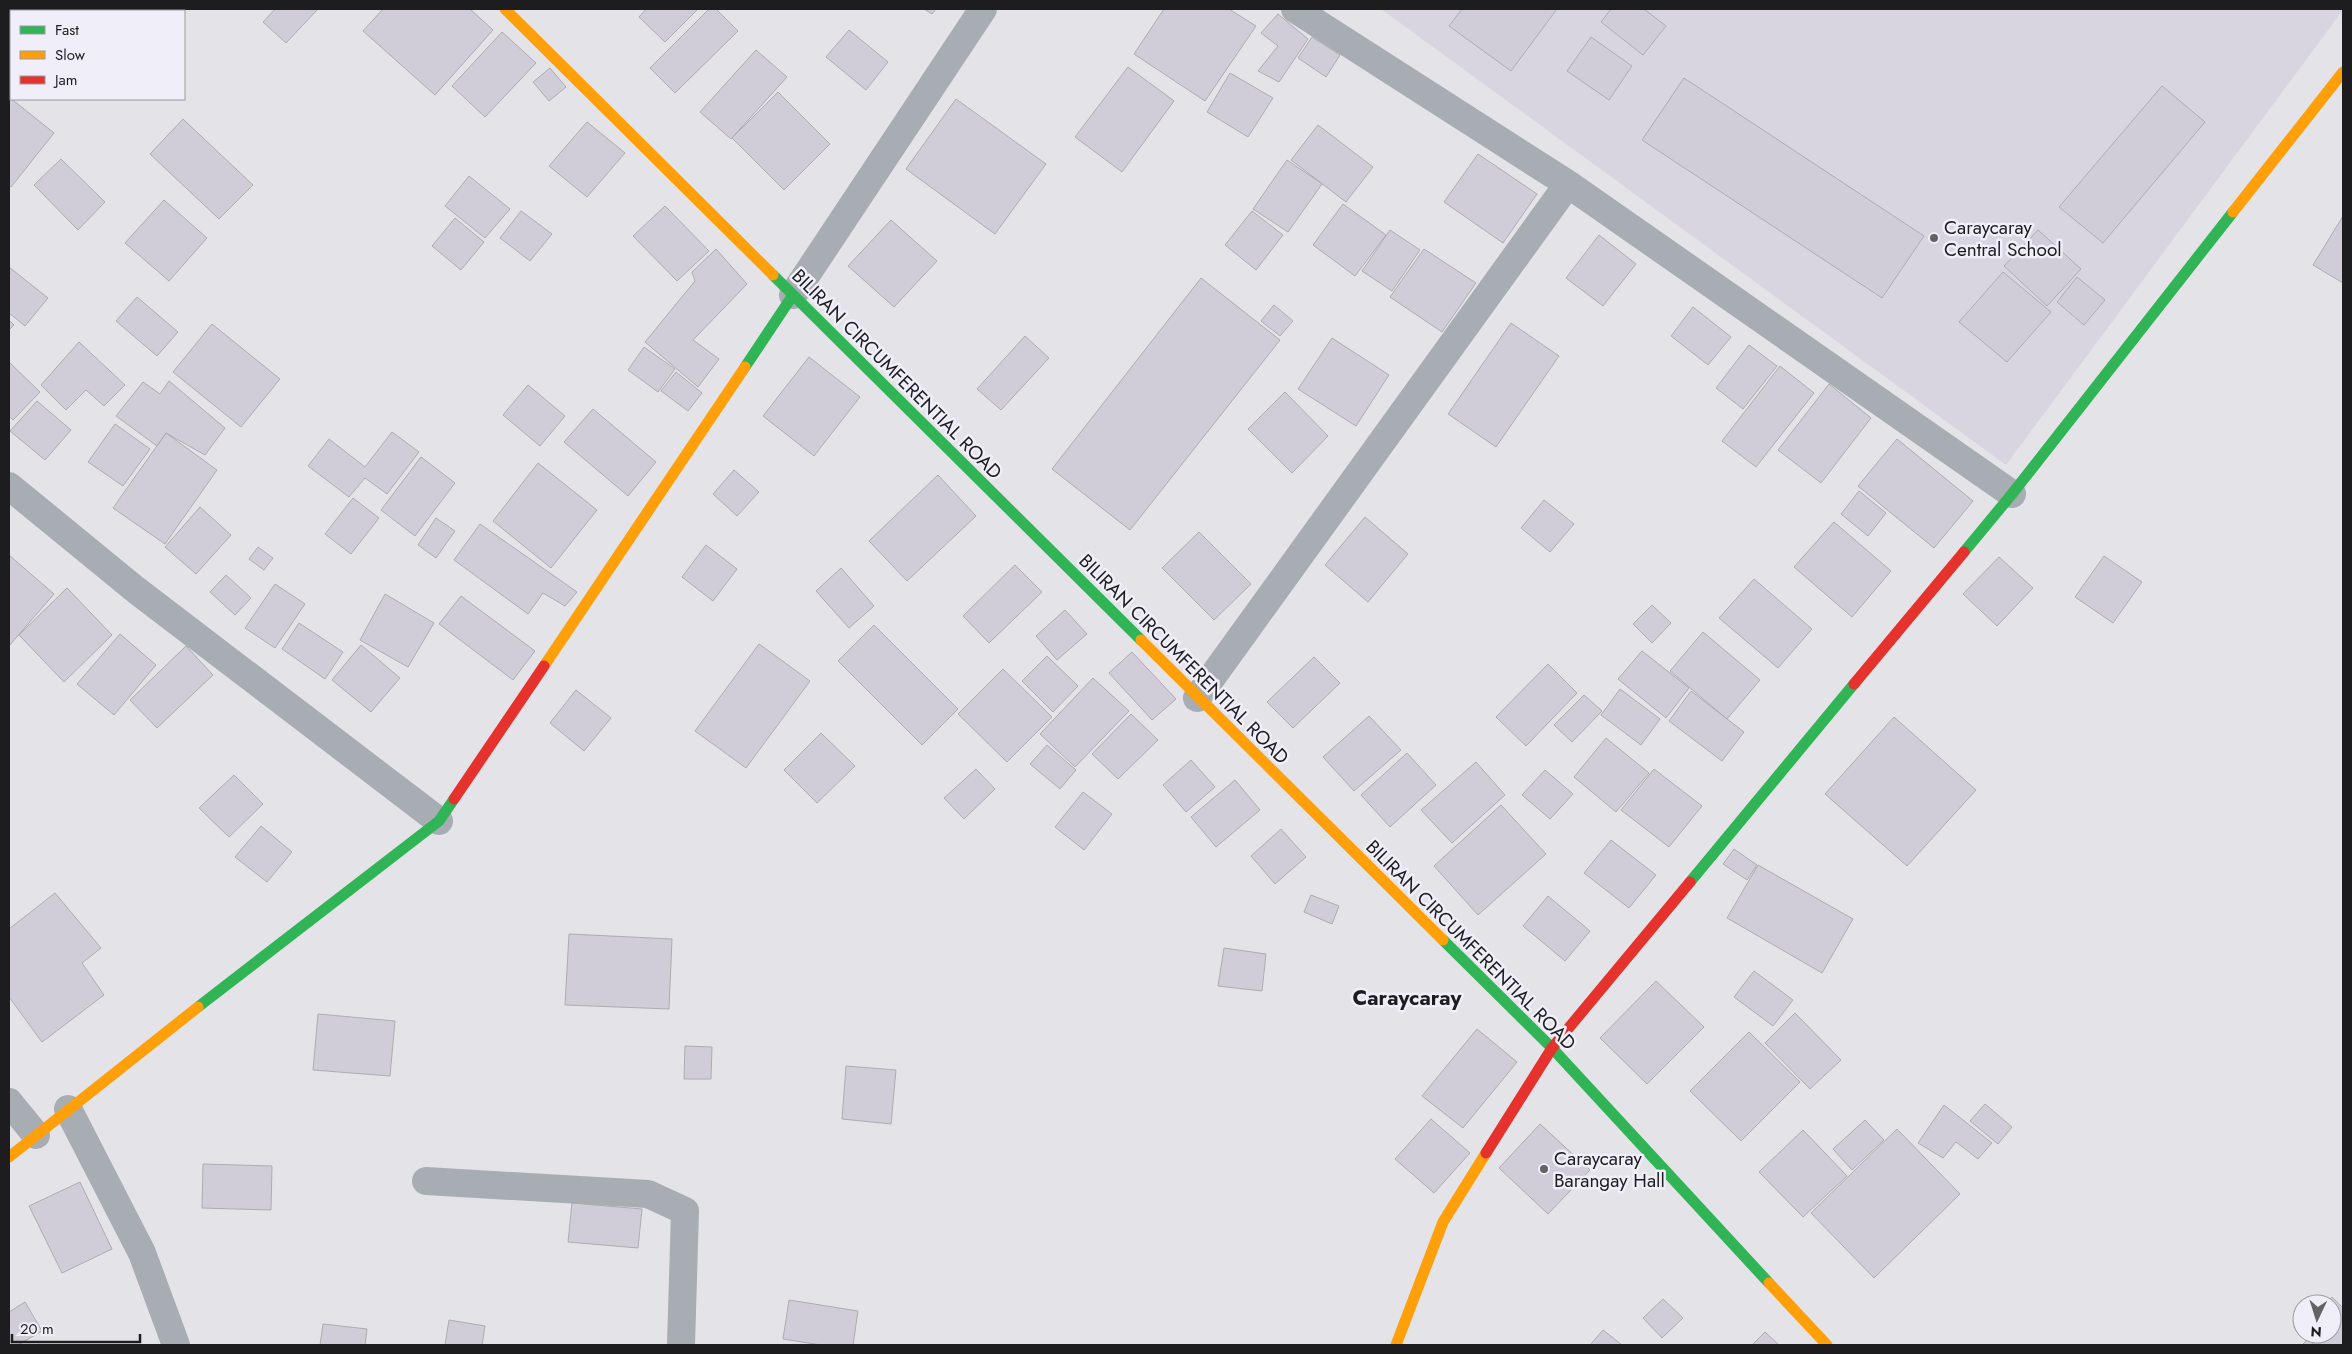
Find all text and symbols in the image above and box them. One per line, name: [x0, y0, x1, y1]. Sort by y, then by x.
legend: [10, 10, 185, 100]
text: Fast: [55, 19, 79, 41]
text: Slow: [55, 44, 86, 66]
text: Jam: [53, 69, 78, 91]
place label: Caraycaray Central School: [1944, 214, 2062, 263]
marker: Caraycaray Central School: [1928, 232, 1940, 244]
street label: BILIRAN CIRCUMFERENTIAL ROAD: [786, 263, 1008, 485]
street label: BILIRAN CIRCUMFERENTIAL ROAD: [1073, 548, 1295, 770]
street label: BILIRAN CIRCUMFERENTIAL ROAD: [1360, 834, 1582, 1056]
district label: Caraycaray: [1353, 983, 1463, 1013]
place label: Caraycaray Barangay Hall: [1554, 1145, 1665, 1194]
marker: Caraycaray Barangay Hall: [1538, 1163, 1550, 1175]
north arrow: [2292, 1294, 2342, 1344]
scale bar: [12, 1312, 140, 1344]
text: 20 m: [20, 1318, 54, 1340]
text: N: [2310, 1322, 2322, 1342]

